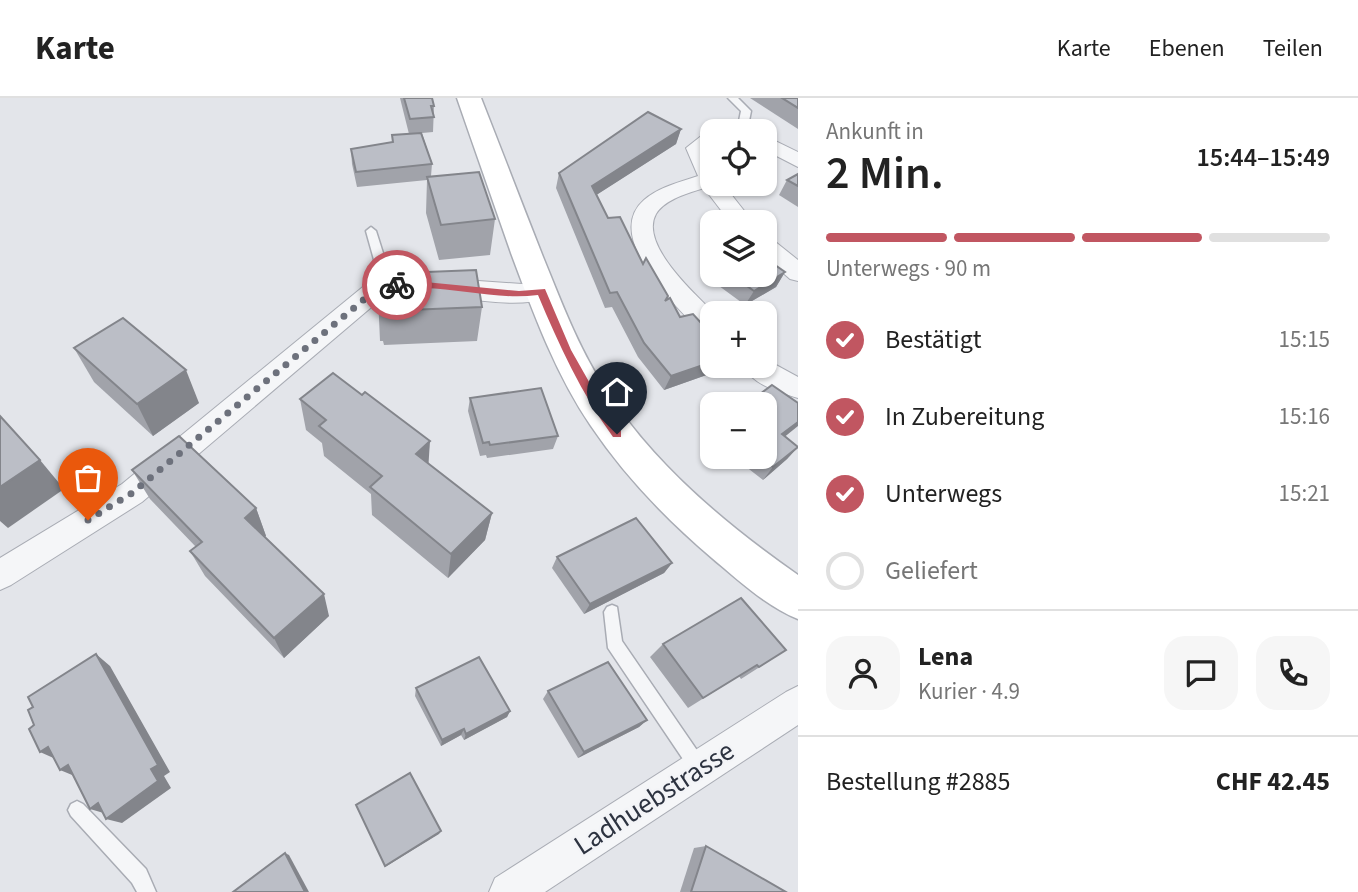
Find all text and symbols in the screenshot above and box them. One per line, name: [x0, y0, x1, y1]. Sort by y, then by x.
text: Karte: [35, 25, 115, 72]
text: Karte: [1057, 31, 1111, 66]
text: Ebenen: [1149, 31, 1225, 66]
text: Teilen: [1263, 31, 1323, 66]
text: Ankunft in: [826, 115, 924, 148]
map controls: [700, 119, 777, 469]
button: locate: [700, 119, 777, 196]
text: 15:44–15:49: [1197, 139, 1330, 176]
text: 2 Min.: [826, 141, 944, 206]
button: layers: [700, 210, 777, 287]
courier: [362, 250, 432, 320]
text: Unterwegs · 90 m: [826, 252, 991, 285]
icon: bike: [378, 266, 416, 304]
button: +: [700, 301, 777, 378]
icon: check: [826, 321, 864, 359]
text: Bestätigt: [885, 321, 982, 358]
text: 15:15: [1279, 323, 1330, 356]
pin: [587, 362, 647, 434]
icon: home: [598, 373, 636, 411]
button: −: [700, 392, 777, 469]
icon: check: [826, 398, 864, 436]
text: In Zubereitung: [885, 398, 1044, 435]
text: 15:16: [1279, 400, 1330, 433]
pin: [58, 448, 118, 520]
icon: bag: [69, 459, 107, 497]
icon: check: [826, 475, 864, 513]
text: Unterwegs: [885, 475, 1002, 512]
text: 15:21: [1279, 477, 1330, 510]
text: Geliefert: [885, 552, 978, 589]
button: person: [826, 636, 900, 710]
button: chat: [1164, 636, 1238, 710]
button: phone: [1256, 636, 1330, 710]
text: Lena: [918, 638, 973, 675]
text: Kurier · 4.9: [918, 675, 1020, 708]
street label: Ladhuebstrasse: [566, 731, 742, 865]
text: Bestellung #2885: [826, 763, 1010, 800]
text: CHF 42.45: [1216, 763, 1330, 800]

